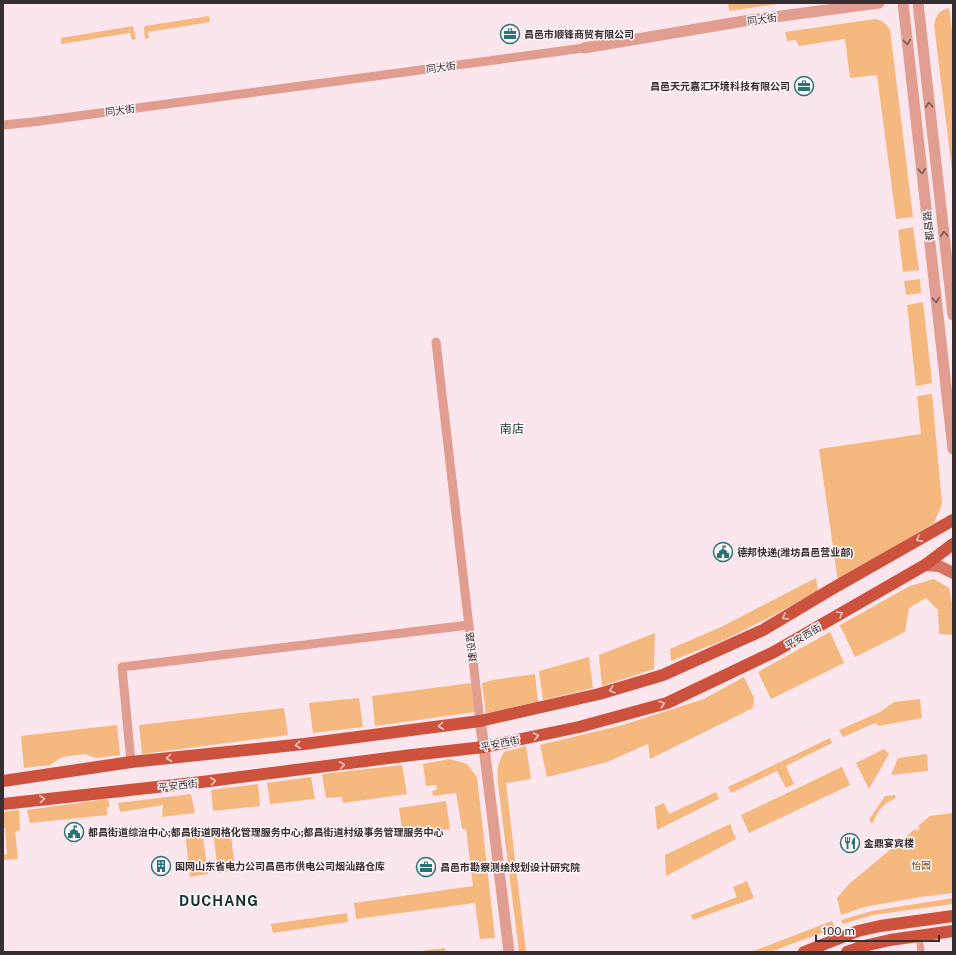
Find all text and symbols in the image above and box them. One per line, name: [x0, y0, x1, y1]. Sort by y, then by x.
street label: 同大街: [746, 11, 778, 27]
office icon: 昌邑市顺锋商贸有限公司: [499, 23, 521, 45]
place label: 昌邑市顺锋商贸有限公司: [524, 28, 634, 40]
one-way arrow: [902, 39, 911, 45]
street label: 同大街: [425, 59, 457, 75]
office icon: 昌邑天元嘉汇环境科技有限公司: [793, 75, 815, 97]
place label: 昌邑天元嘉汇环境科技有限公司: [650, 80, 790, 92]
street label: 同大街: [104, 102, 136, 118]
one-way arrow: [925, 102, 934, 108]
one-way arrow: [917, 168, 926, 174]
street label: 都昌路: [920, 210, 936, 242]
one-way arrow: [940, 231, 949, 237]
one-way arrow: [931, 297, 940, 303]
district label: 南店: [500, 422, 524, 436]
one-way arrow: [916, 535, 923, 542]
public building icon: 德邦快递(潍坊昌邑营业部): [712, 541, 734, 563]
place label: 德邦快递(潍坊昌邑营业部): [737, 546, 854, 558]
one-way arrow: [836, 611, 843, 619]
one-way arrow: [782, 612, 789, 620]
street label: 平安西街: [783, 621, 823, 651]
street label: 建设路: [463, 631, 479, 663]
one-way arrow: [609, 685, 616, 694]
one-way arrow: [658, 700, 665, 709]
one-way arrow: [438, 722, 444, 731]
street label: 平安西街: [479, 733, 521, 753]
one-way arrow: [533, 733, 539, 741]
one-way arrow: [295, 740, 301, 749]
one-way arrow: [166, 754, 172, 763]
one-way arrow: [339, 760, 345, 769]
street label: 平安西街: [157, 777, 199, 793]
one-way arrow: [210, 777, 216, 786]
one-way arrow: [39, 795, 45, 804]
public building icon: 都昌街道综治中心;都昌街道网格化管理服务中心;都昌街道村级事务管理服务中心: [63, 821, 85, 843]
place label: 都昌街道综治中心;都昌街道网格化管理服务中心;都昌街道村级事务管理服务中心: [88, 826, 444, 838]
restaurant icon: 金鼎宴宾楼: [839, 832, 861, 854]
place label: 金鼎宴宾楼: [863, 837, 914, 849]
building icon: 国网山东省电力公司昌邑市供电公司烟汕路仓库: [150, 855, 172, 877]
office icon: 昌邑市勘察测绘规划设计研究院: [415, 856, 437, 878]
park label: 怡园: [911, 859, 931, 871]
place label: 国网山东省电力公司昌邑市供电公司烟汕路仓库: [175, 860, 385, 872]
place label: 昌邑市勘察测绘规划设计研究院: [440, 861, 580, 873]
district label: DUCHANG: [179, 893, 259, 909]
scale bar: [816, 917, 939, 943]
text: 100 m: [822, 924, 855, 938]

